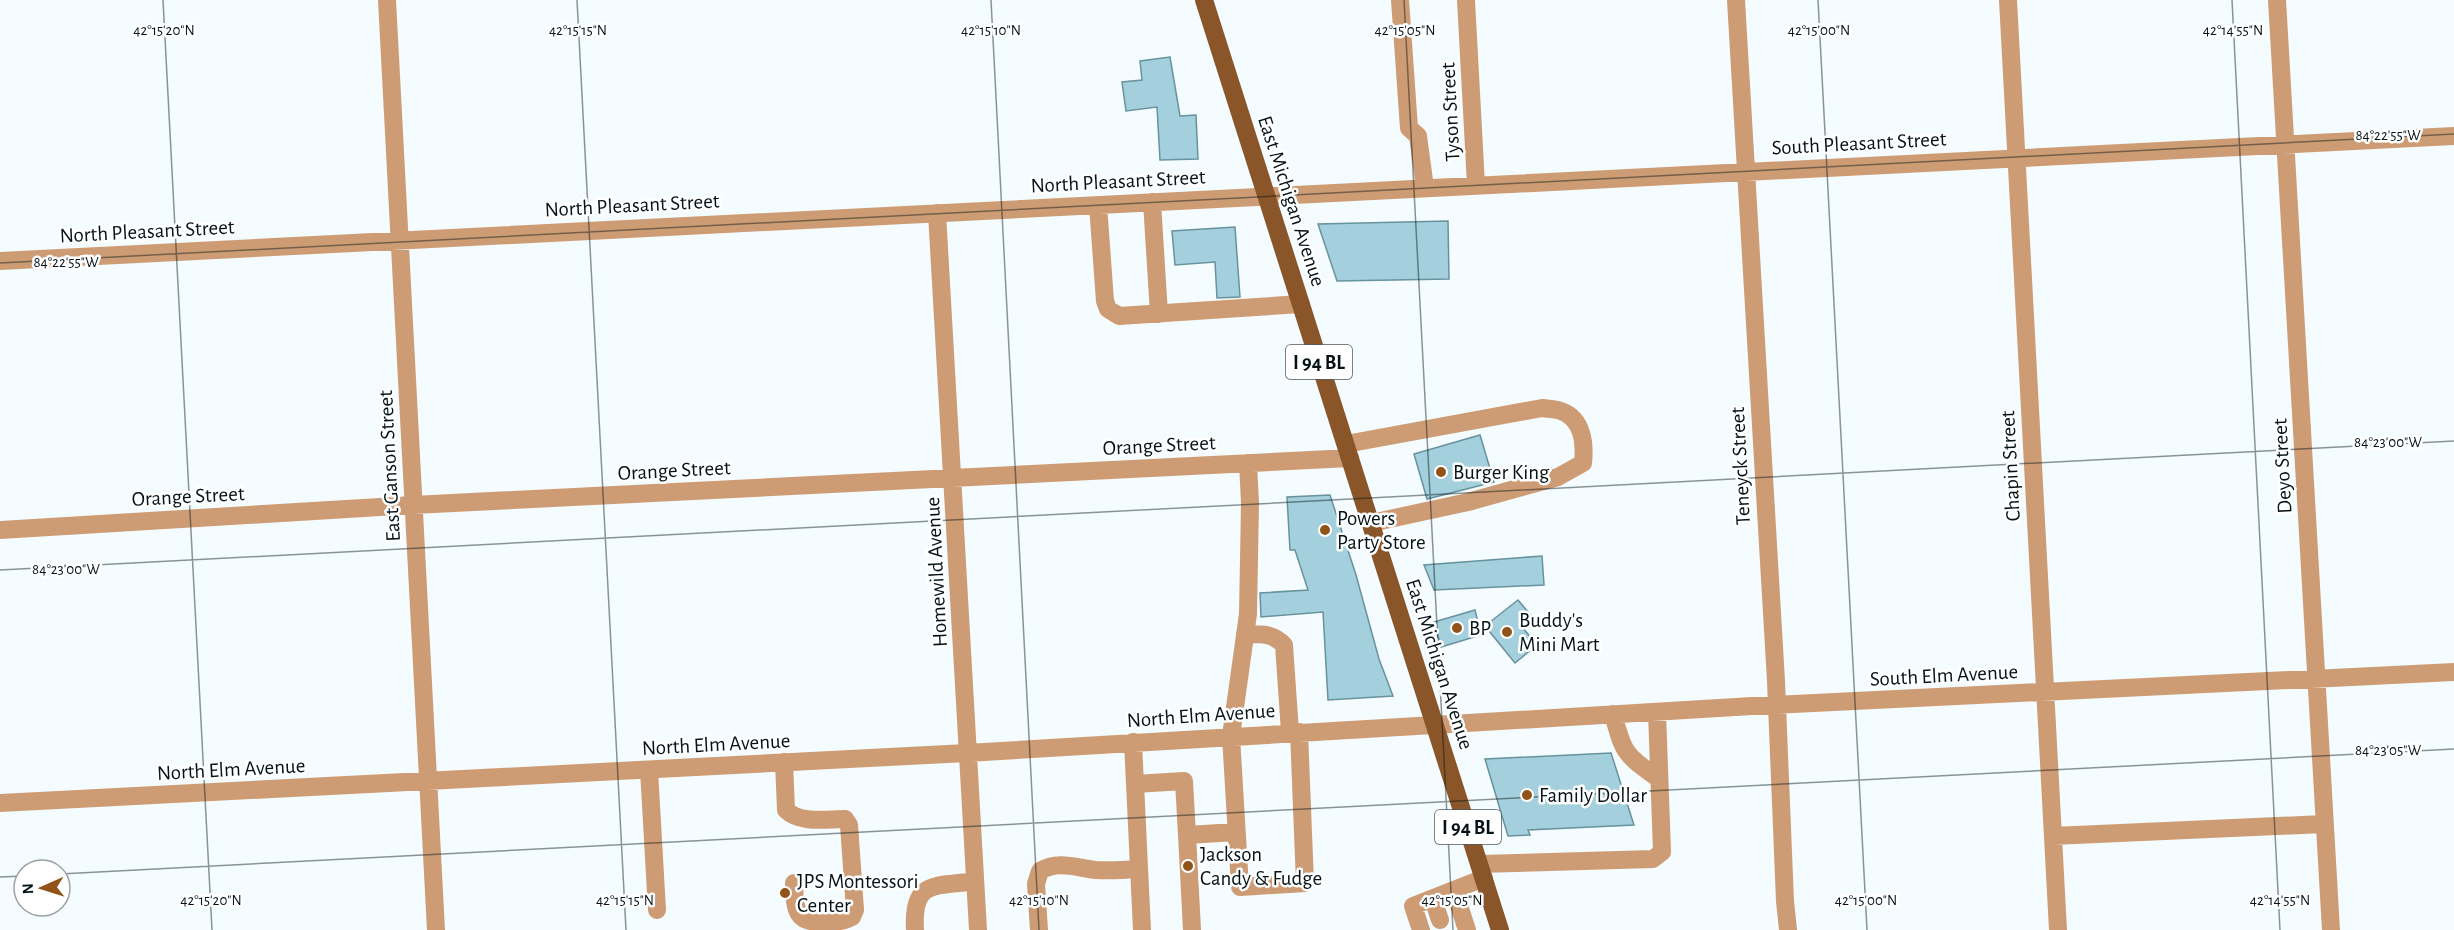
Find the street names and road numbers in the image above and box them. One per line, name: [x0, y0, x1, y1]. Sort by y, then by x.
street label: Tyson Street: [1437, 61, 1464, 162]
street label: East Michigan Avenue: [1254, 113, 1329, 289]
street label: South Pleasant Street: [1771, 128, 1947, 159]
street label: North Pleasant Street: [1030, 166, 1206, 197]
street label: North Pleasant Street: [544, 190, 720, 221]
street label: North Pleasant Street: [59, 216, 235, 247]
road number: I 94 BL: [1286, 345, 1352, 379]
street label: East Ganson Street: [375, 389, 404, 542]
street label: Teneyck Street: [1727, 406, 1754, 526]
street label: Chapin Street: [1997, 410, 2024, 522]
street label: Deyo Street: [2270, 418, 2295, 514]
street label: Orange Street: [1102, 432, 1216, 459]
street label: Orange Street: [617, 457, 731, 484]
street label: Orange Street: [131, 483, 245, 510]
street label: Homewild Avenue: [922, 496, 951, 648]
street label: East Michigan Avenue: [1402, 576, 1477, 752]
street label: South Elm Avenue: [1869, 661, 2019, 690]
street label: North Elm Avenue: [1126, 700, 1276, 731]
street label: North Elm Avenue: [641, 730, 791, 759]
street label: North Elm Avenue: [156, 755, 306, 784]
road number: I 94 BL: [1435, 810, 1501, 844]

